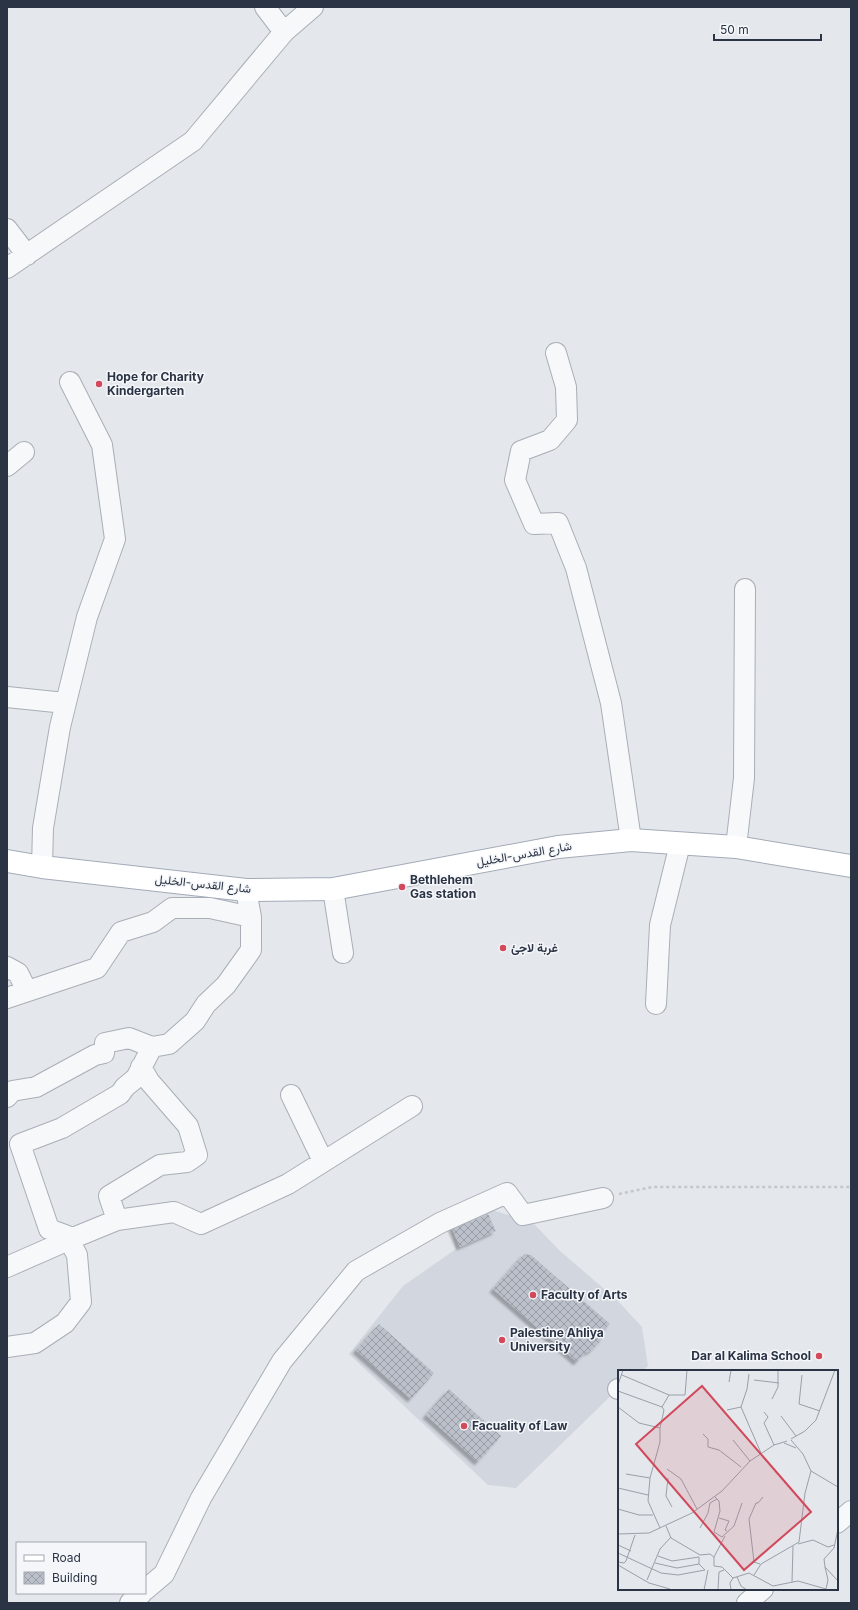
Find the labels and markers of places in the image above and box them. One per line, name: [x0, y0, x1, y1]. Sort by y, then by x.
place label: Hope for Charity Kindergarten: [107, 369, 205, 398]
marker: Hope for Charity Kindergarten: [94, 379, 104, 389]
place label: Bethlehem Gas station: [410, 872, 476, 901]
marker: Bethlehem Gas station: [397, 882, 407, 892]
place label: غربة لاجئ: [511, 940, 558, 956]
marker: غربة لاجئ: [498, 943, 508, 953]
place label: Faculty of Arts: [541, 1287, 628, 1302]
marker: Faculty of Arts: [528, 1290, 538, 1300]
place label: Palestine Ahliya University: [510, 1325, 604, 1354]
marker: Palestine Ahliya University: [497, 1335, 507, 1345]
place label: Dar al Kalima School: [691, 1348, 811, 1363]
marker: Dar al Kalima School: [814, 1351, 824, 1361]
place label: Facuality of Law: [472, 1418, 568, 1433]
marker: Facuality of Law: [459, 1421, 469, 1431]

